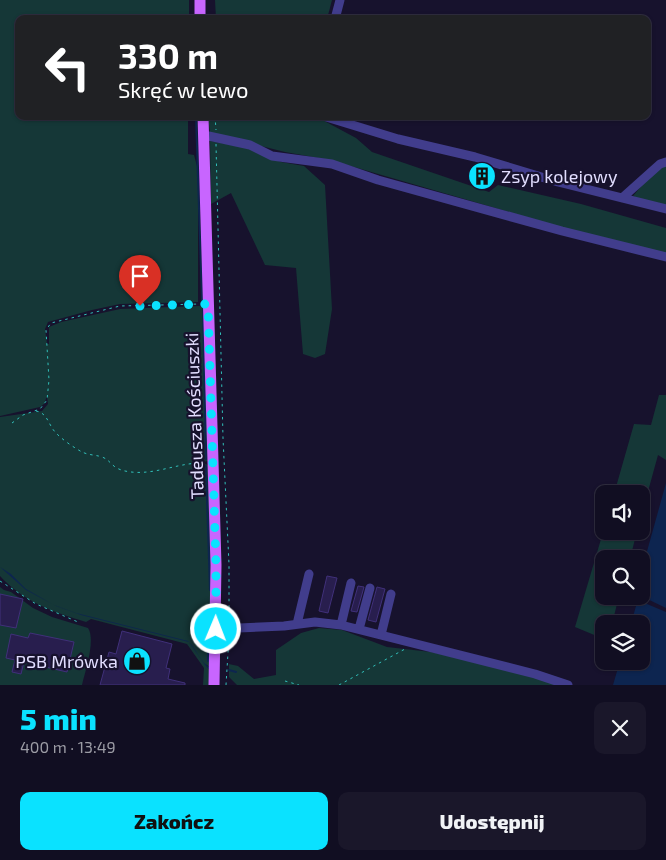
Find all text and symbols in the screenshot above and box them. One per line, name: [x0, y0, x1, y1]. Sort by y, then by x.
text: 330 m: [118, 34, 218, 76]
icon: left: [35, 35, 100, 100]
text: Skręć w lewo: [118, 76, 249, 102]
building icon: Zsyp kolejowy: [467, 161, 497, 191]
place label: Zsyp kolejowy: [501, 165, 618, 187]
pin: [119, 255, 161, 306]
icon: arrive: [126, 262, 154, 290]
street label: Tadeusza Kościuszki: [180, 332, 208, 500]
map controls: [595, 485, 650, 670]
button: sound: [595, 485, 650, 540]
button: search: [595, 550, 650, 605]
position arrow: [189, 602, 241, 654]
button: layers: [595, 615, 650, 670]
shop icon: PSB Mrówka: [122, 646, 152, 676]
place label: PSB Mrówka: [15, 650, 118, 672]
text: 5 min: [20, 700, 97, 736]
button: close: [594, 702, 646, 754]
text: 400 m · 13:49: [20, 737, 116, 756]
button: Zakończ: [20, 792, 328, 850]
button: Udostępnij: [338, 792, 646, 850]

